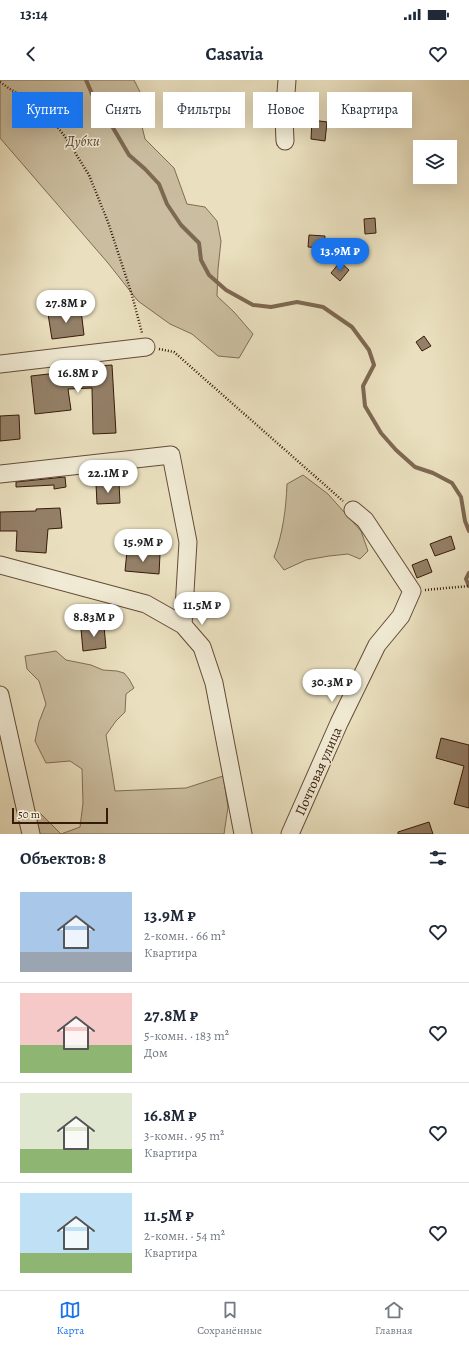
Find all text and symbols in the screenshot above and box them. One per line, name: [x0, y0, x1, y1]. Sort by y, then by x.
text: 13:14: [20, 4, 48, 24]
text: Casavia: [206, 42, 263, 66]
icon: back: [20, 43, 42, 65]
icon: heart: [427, 43, 449, 65]
chip: Купить: [12, 92, 83, 128]
chip: Снять: [91, 92, 155, 128]
chip: Фильтры: [163, 92, 245, 128]
chip: Новое: [253, 92, 319, 128]
chip: Квартира: [327, 92, 412, 128]
park label: Дубки: [65, 132, 100, 151]
map controls: [413, 140, 457, 184]
button: layers: [413, 140, 457, 184]
pin: 13.9M ₽: [303, 238, 377, 272]
text: 13.9M ₽: [320, 242, 360, 259]
pin: 27.8M ₽: [29, 290, 103, 324]
text: 27.8M ₽: [45, 294, 87, 311]
pin: 16.8M ₽: [41, 360, 115, 394]
text: 16.8M ₽: [58, 364, 98, 381]
pin: 22.1M ₽: [71, 460, 145, 494]
text: 22.1M ₽: [88, 464, 128, 481]
pin: 15.9M ₽: [106, 529, 180, 563]
text: 15.9M ₽: [123, 533, 163, 550]
pin: 11.5M ₽: [165, 592, 239, 626]
text: 11.5M ₽: [183, 596, 221, 613]
pin: 8.83M ₽: [57, 604, 131, 638]
text: 8.83M ₽: [73, 608, 115, 625]
pin: 30.3M ₽: [295, 669, 369, 703]
text: 30.3M ₽: [311, 673, 353, 690]
street label: Почтовая улица: [290, 723, 347, 819]
scale bar: [12, 806, 108, 825]
text: 50 m: [18, 807, 40, 822]
text: Объектов: 8: [20, 847, 106, 870]
icon: filters: [427, 847, 449, 869]
text: 13.9M ₽: [144, 904, 196, 927]
icon: home: [52, 908, 100, 956]
icon: heart: [427, 921, 449, 943]
text: 2-комн. · 66 m²: [144, 927, 226, 944]
text: Квартира: [144, 944, 198, 961]
text: 27.8M ₽: [144, 1004, 198, 1027]
icon: home: [52, 1009, 100, 1057]
icon: heart: [427, 1022, 449, 1044]
text: 5-комн. · 183 m²: [144, 1027, 229, 1044]
text: Дом: [144, 1044, 168, 1061]
text: 16.8M ₽: [144, 1104, 197, 1127]
icon: home: [52, 1109, 100, 1157]
icon: heart: [427, 1122, 449, 1144]
text: 3-комн. · 95 m²: [144, 1127, 224, 1144]
text: Квартира: [144, 1144, 198, 1161]
text: 11.5M ₽: [144, 1204, 194, 1227]
icon: home: [52, 1209, 100, 1257]
icon: heart: [427, 1222, 449, 1244]
text: 2-комн. · 54 m²: [144, 1227, 225, 1244]
text: Квартира: [144, 1244, 198, 1261]
tab: Карта: [56, 1299, 84, 1338]
tab: Сохранённые: [197, 1299, 262, 1338]
tab: Главная: [375, 1299, 412, 1338]

